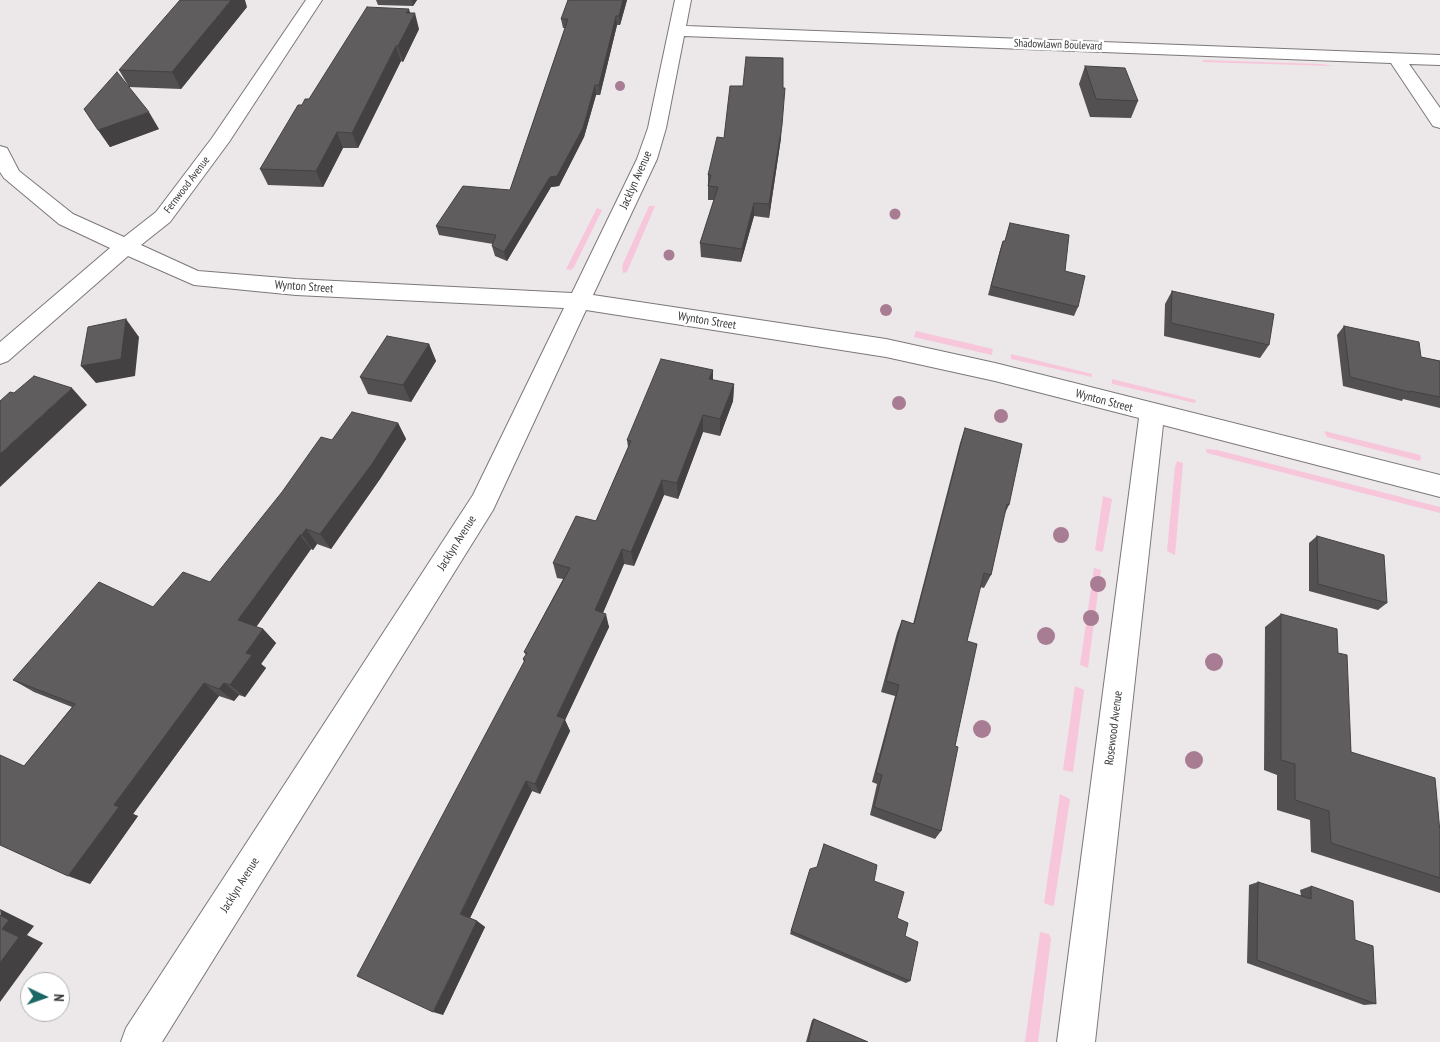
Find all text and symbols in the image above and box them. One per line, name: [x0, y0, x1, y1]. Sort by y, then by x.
street label: Shadowlawn Boulevard: [1014, 37, 1102, 53]
street label: Jacklyn Avenue: [617, 149, 655, 211]
street label: Fernwood Avenue: [161, 154, 213, 216]
street label: Wynton Street: [274, 278, 334, 296]
street label: Wynton Street: [677, 309, 737, 333]
street label: Wynton Street: [1074, 386, 1134, 416]
street label: Jacklyn Avenue: [434, 513, 480, 573]
street label: Rosewood Avenue: [1102, 690, 1126, 766]
street label: Jacklyn Avenue: [217, 855, 263, 915]
north arrow: [20, 972, 70, 1022]
text: N: [50, 993, 68, 1002]

